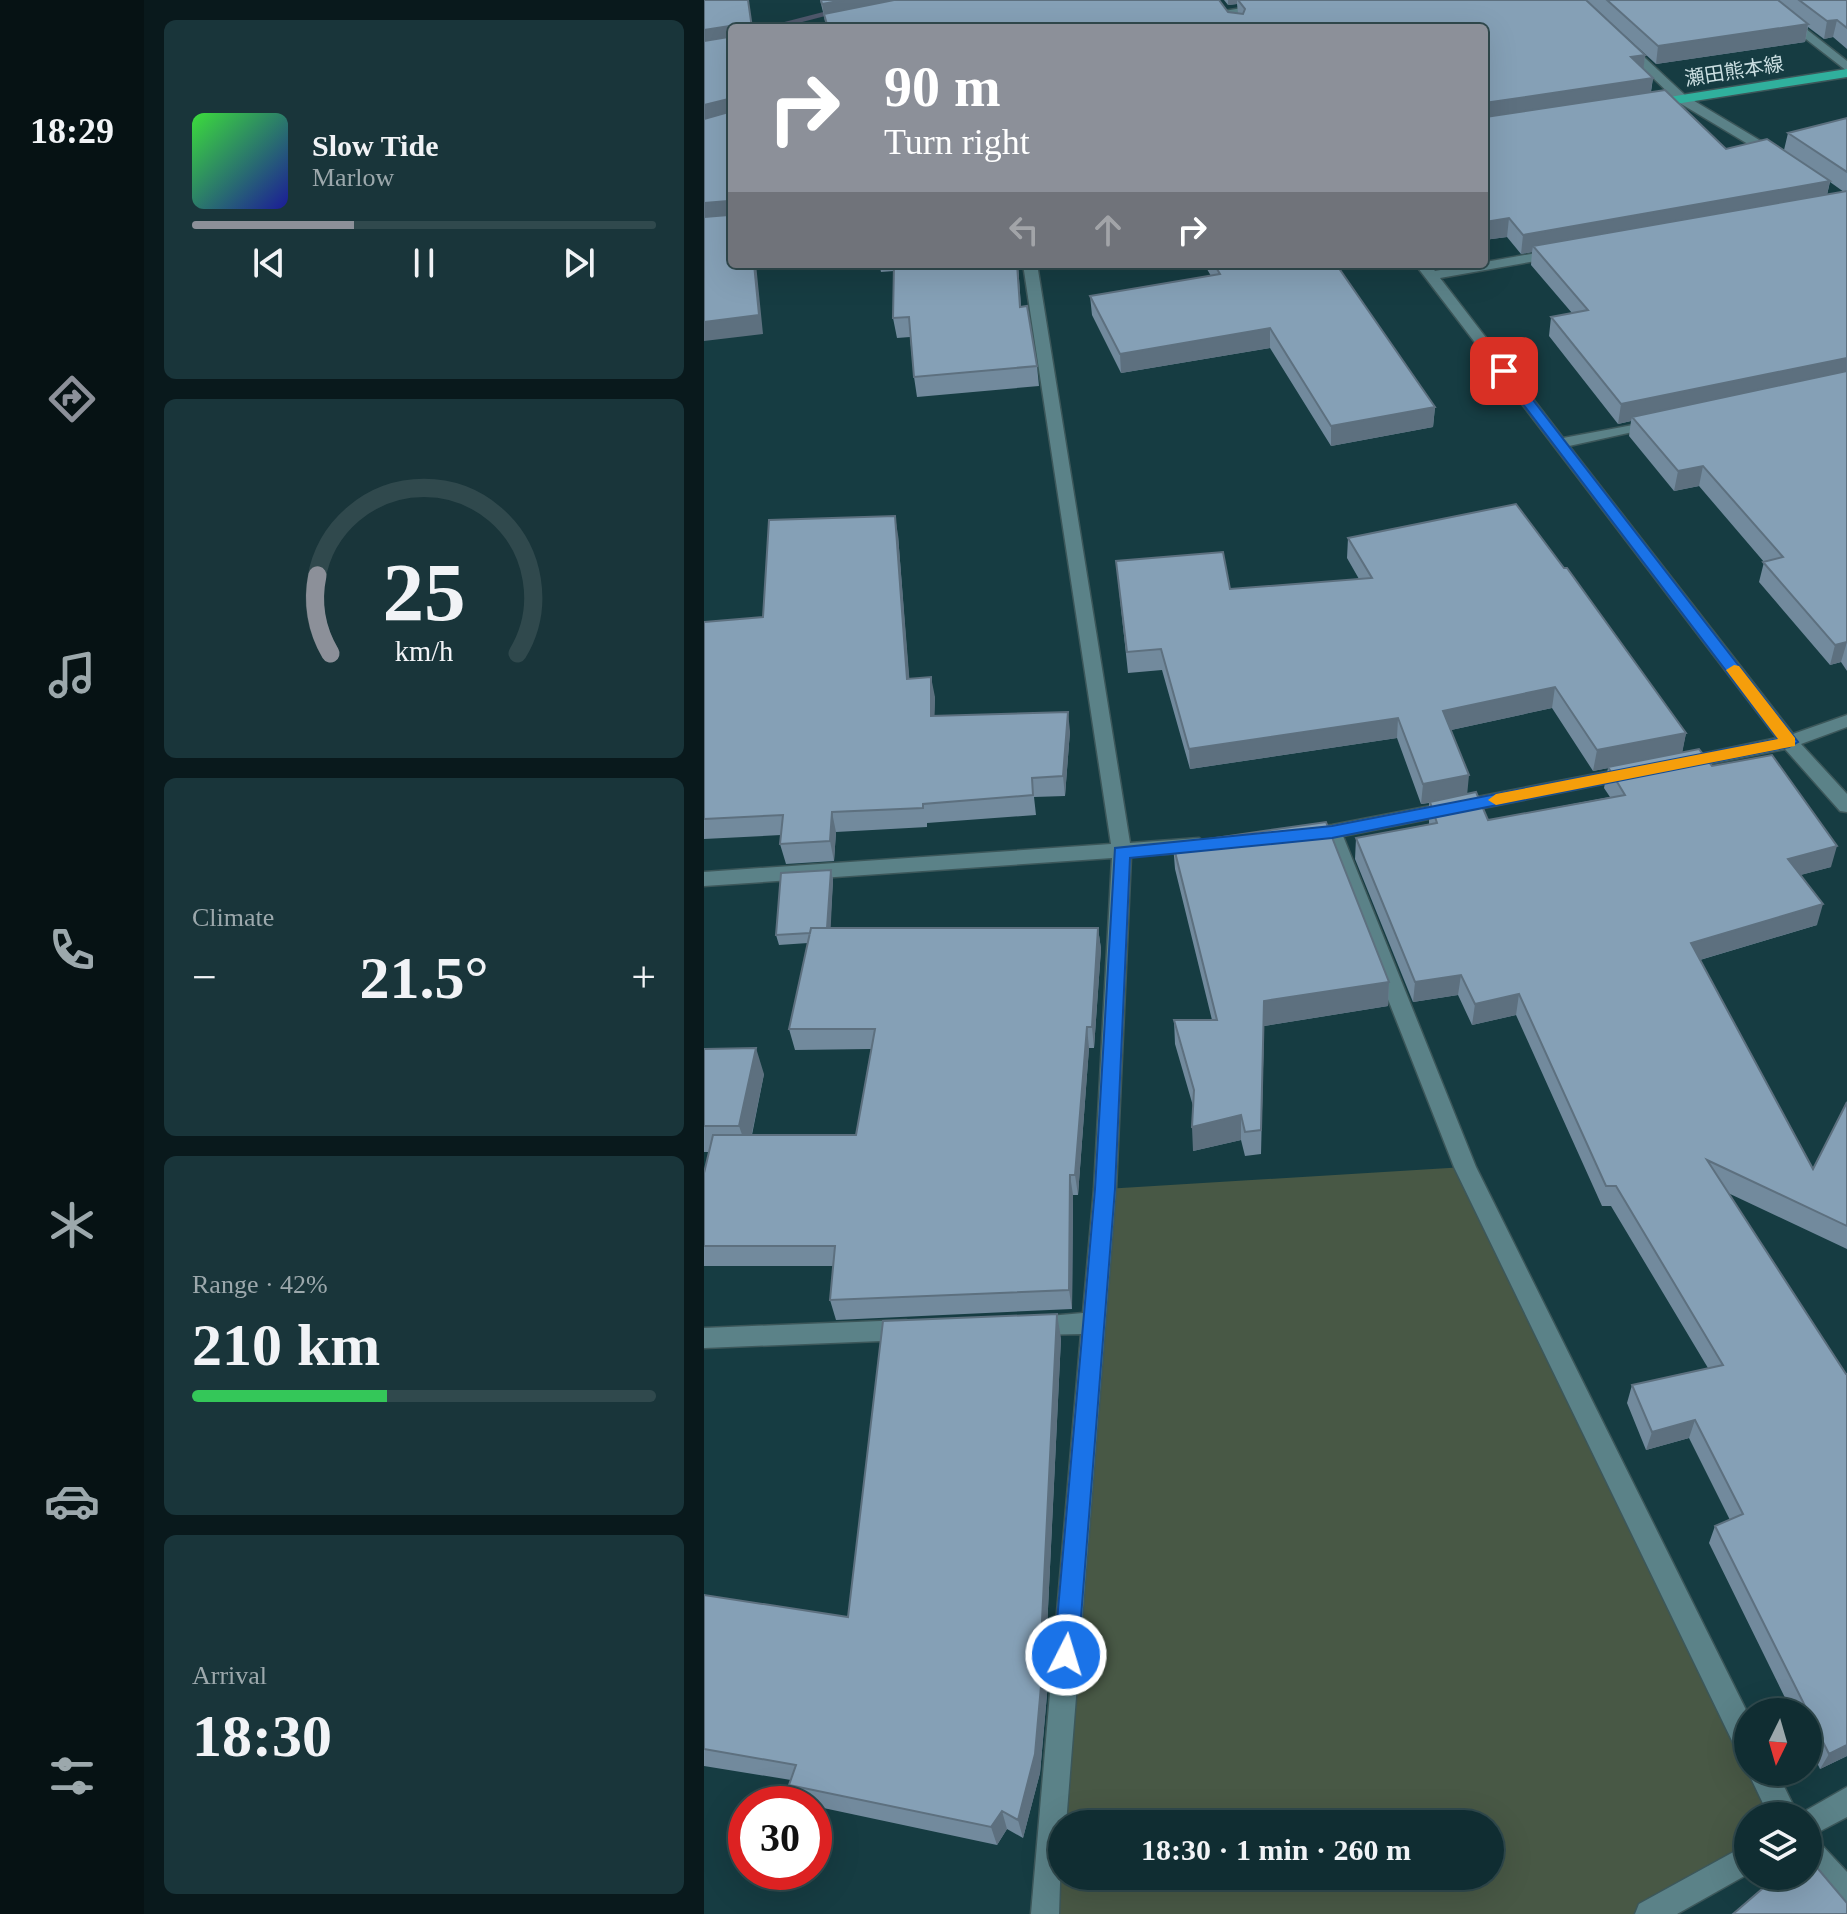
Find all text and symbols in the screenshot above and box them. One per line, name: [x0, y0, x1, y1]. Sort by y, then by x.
street label: 瀬田熊本線: [1683, 52, 1785, 90]
icon: right: [752, 56, 856, 160]
text: 90 m: [884, 56, 1001, 118]
text: 18:29: [30, 111, 114, 151]
text: Turn right: [884, 122, 1030, 162]
text: Slow Tide: [312, 129, 438, 162]
text: Marlow: [312, 163, 394, 192]
icon: left: [1002, 208, 1046, 252]
icon: ahead: [1086, 208, 1130, 252]
icon: right: [1170, 208, 1214, 252]
icon: previous: [247, 241, 291, 285]
icon: pause: [402, 241, 446, 285]
icon: next: [557, 241, 601, 285]
pin: [1470, 337, 1538, 405]
icon: arrive: [1482, 349, 1526, 393]
icon: directions: [44, 371, 100, 427]
text: 25: [382, 546, 466, 638]
text: km/h: [395, 636, 453, 667]
icon: music: [44, 647, 100, 703]
text: Climate: [192, 903, 274, 932]
icon: phone: [44, 922, 100, 978]
text: 21.5°: [360, 945, 489, 1011]
text: −: [192, 953, 217, 1002]
text: +: [631, 953, 656, 1002]
icon: climate: [44, 1197, 100, 1253]
text: Range · 42%: [192, 1270, 328, 1299]
text: 210 km: [192, 1312, 380, 1378]
icon: car: [44, 1473, 100, 1529]
position arrow: [1024, 1613, 1108, 1697]
text: Arrival: [192, 1661, 267, 1690]
north arrow: [1734, 1698, 1822, 1786]
map controls: [1734, 1698, 1822, 1890]
text: 18:30: [192, 1703, 332, 1769]
icon: filters: [44, 1748, 100, 1804]
speed limit sign: 30: [728, 1786, 832, 1890]
button: layers: [1734, 1802, 1822, 1890]
text: 18:30 · 1 min · 260 m: [1141, 1833, 1411, 1866]

